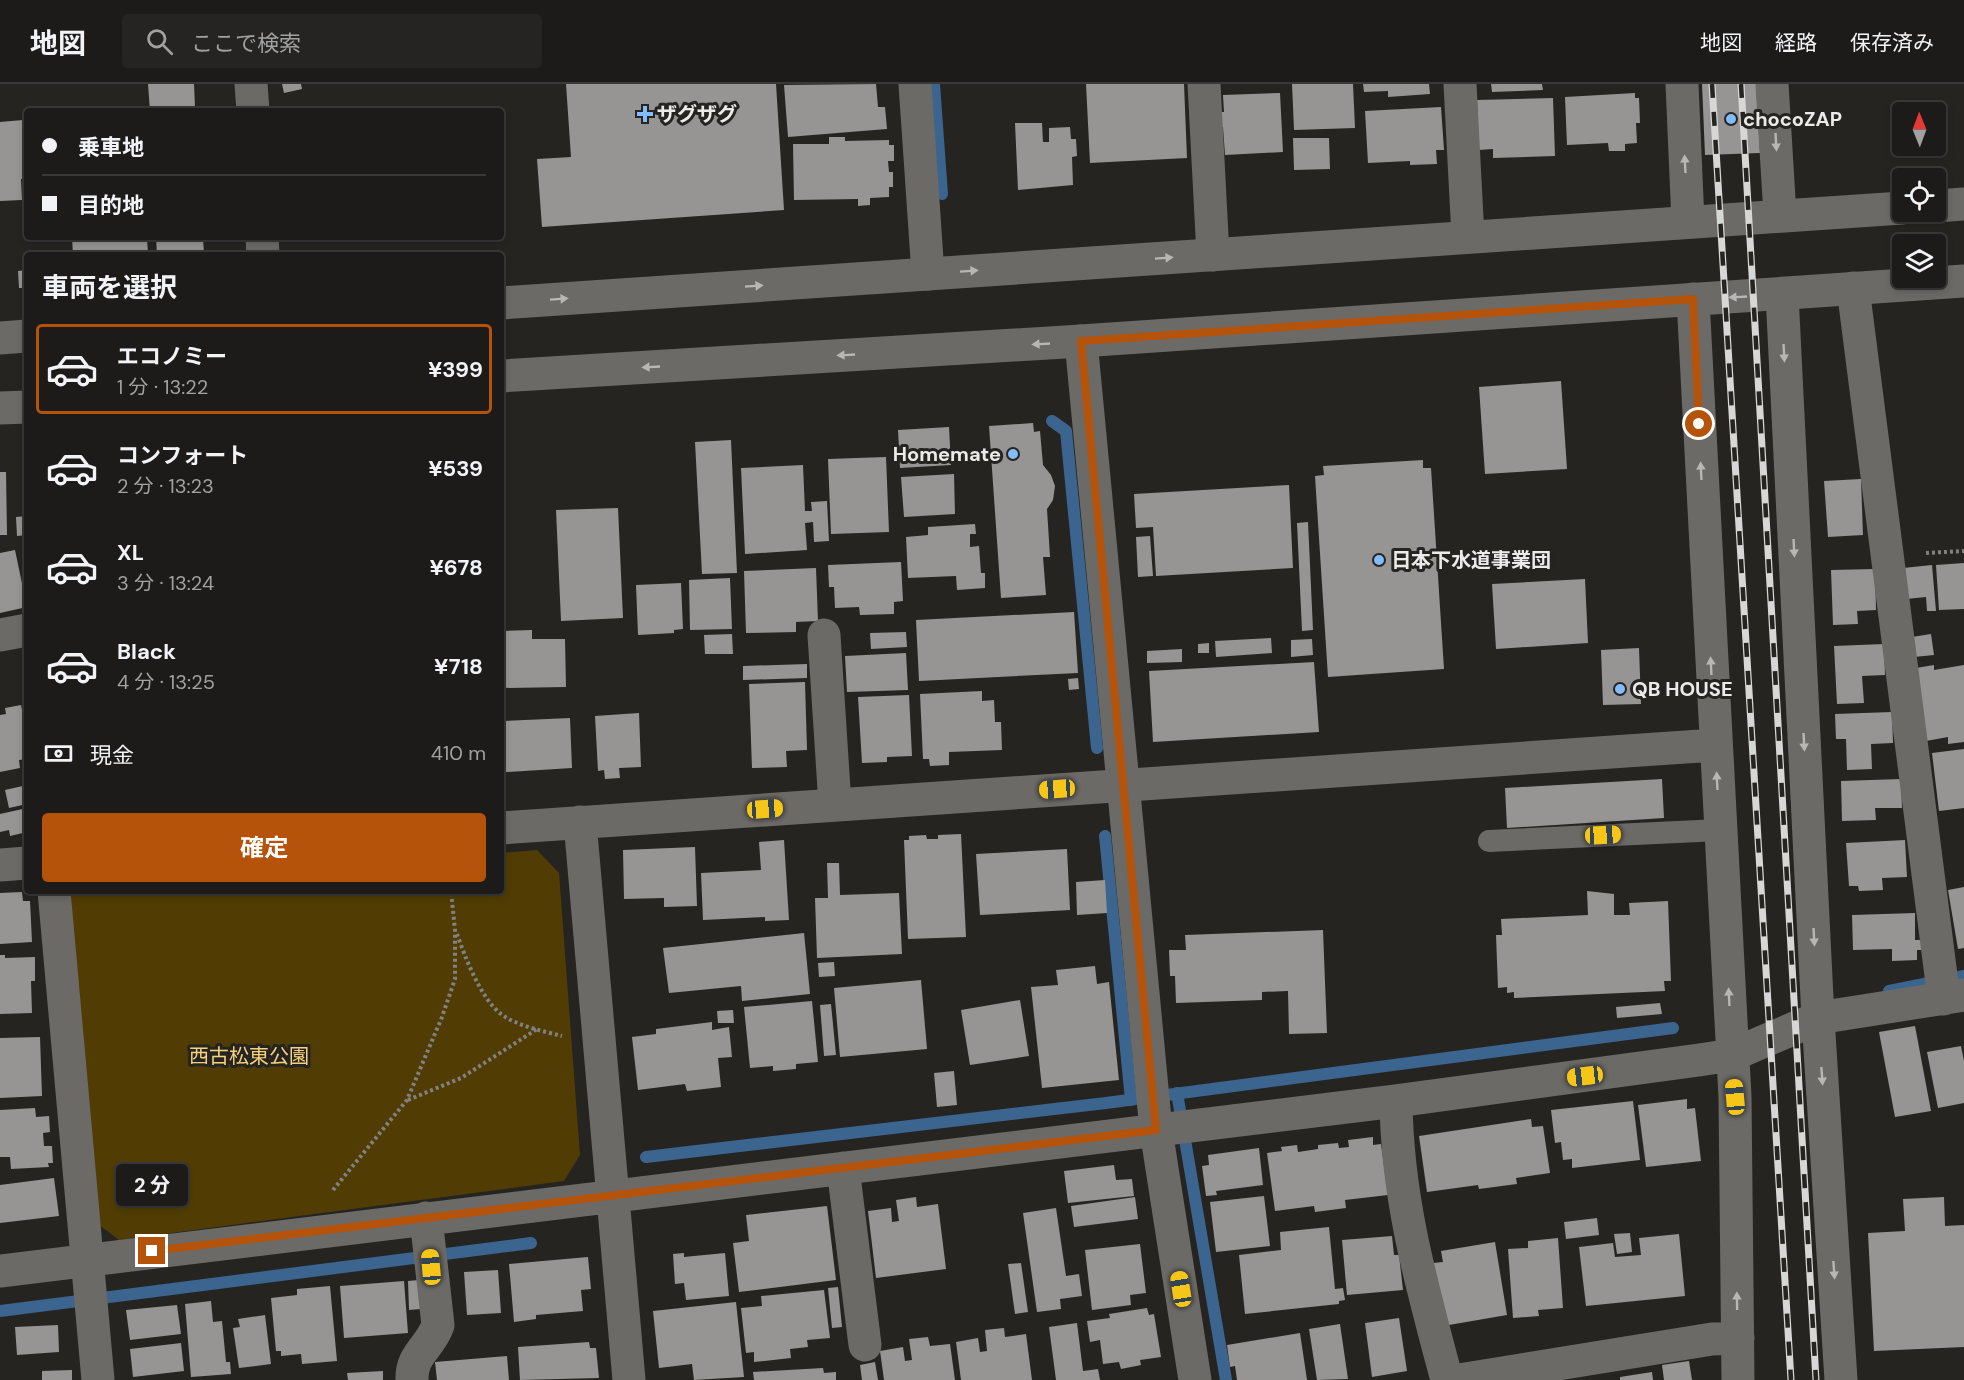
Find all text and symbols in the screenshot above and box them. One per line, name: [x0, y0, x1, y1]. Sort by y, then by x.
search box: [122, 14, 542, 68]
text: 地図: [30, 25, 86, 62]
icon: search: [143, 25, 176, 58]
text: ここで検索: [191, 29, 301, 58]
text: 地図: [1700, 29, 1742, 57]
text: 経路: [1775, 29, 1817, 57]
text: 保存済み: [1850, 29, 1934, 57]
place label: ザグザグ: [657, 101, 737, 127]
north arrow: [1892, 102, 1946, 156]
map controls: [1892, 102, 1946, 288]
place label: chocoZAP: [1743, 106, 1842, 132]
marker: ザグザグ: [638, 107, 652, 121]
marker: chocoZAP: [1724, 112, 1738, 126]
text: 乗車地: [78, 133, 144, 162]
one-way arrow: [1771, 133, 1780, 152]
one-way arrow: [1681, 154, 1690, 173]
button: locate: [1892, 168, 1946, 222]
text: 目的地: [78, 191, 144, 220]
button: layers: [1892, 234, 1946, 288]
one-way arrow: [1155, 254, 1174, 263]
one-way arrow: [960, 266, 979, 276]
text: 車両を選択: [42, 270, 177, 305]
one-way arrow: [744, 281, 763, 291]
one-way arrow: [1729, 292, 1748, 301]
one-way arrow: [550, 294, 569, 304]
one-way arrow: [1031, 339, 1050, 348]
icon: car: [45, 342, 99, 396]
text: エコノミー: [117, 342, 227, 371]
one-way arrow: [1780, 343, 1789, 362]
one-way arrow: [836, 351, 855, 360]
text: ¥399: [428, 355, 483, 384]
one-way arrow: [642, 362, 661, 372]
text: 1 分 · 13:22: [117, 374, 208, 400]
route start: [1685, 410, 1712, 437]
icon: car: [45, 441, 99, 495]
text: コンフォート: [117, 441, 248, 470]
place label: Homemate: [893, 441, 1001, 467]
marker: Homemate: [1006, 447, 1020, 461]
text: ¥539: [428, 454, 483, 483]
one-way arrow: [1697, 461, 1706, 480]
text: 2 分 · 13:23: [117, 473, 214, 499]
text: XL: [117, 538, 144, 567]
one-way arrow: [1790, 538, 1799, 557]
icon: car: [45, 540, 99, 594]
place label: 日本下水道事業団: [1391, 547, 1551, 573]
text: ¥678: [429, 553, 483, 582]
marker: 日本下水道事業団: [1372, 553, 1386, 567]
text: 3 分 · 13:24: [117, 570, 214, 596]
text: Black: [117, 637, 176, 666]
icon: car: [45, 639, 99, 693]
text: ¥718: [434, 652, 483, 681]
one-way arrow: [1706, 656, 1715, 675]
text: 4 分 · 13:25: [117, 669, 215, 695]
place label: QB HOUSE: [1632, 676, 1733, 702]
marker: QB HOUSE: [1613, 682, 1627, 696]
one-way arrow: [1799, 733, 1808, 752]
icon: cash: [42, 737, 75, 770]
text: 410 m: [431, 740, 486, 766]
text: 現金: [90, 741, 134, 770]
one-way arrow: [1712, 772, 1722, 791]
car: [1038, 779, 1076, 799]
car: [746, 799, 784, 819]
button: 確定: [42, 813, 486, 882]
car: [1585, 825, 1621, 845]
one-way arrow: [1809, 928, 1818, 947]
one-way arrow: [1724, 987, 1733, 1006]
park label: 西古松東公園: [189, 1043, 309, 1069]
car: [1566, 1065, 1604, 1087]
one-way arrow: [1817, 1066, 1826, 1085]
car: [1724, 1078, 1746, 1116]
callout: 2 分: [116, 1164, 188, 1206]
text: 2 分: [134, 1172, 170, 1198]
route end: [138, 1237, 165, 1264]
car: [420, 1248, 442, 1286]
one-way arrow: [1829, 1261, 1839, 1280]
car: [1169, 1270, 1193, 1308]
one-way arrow: [1733, 1291, 1742, 1310]

